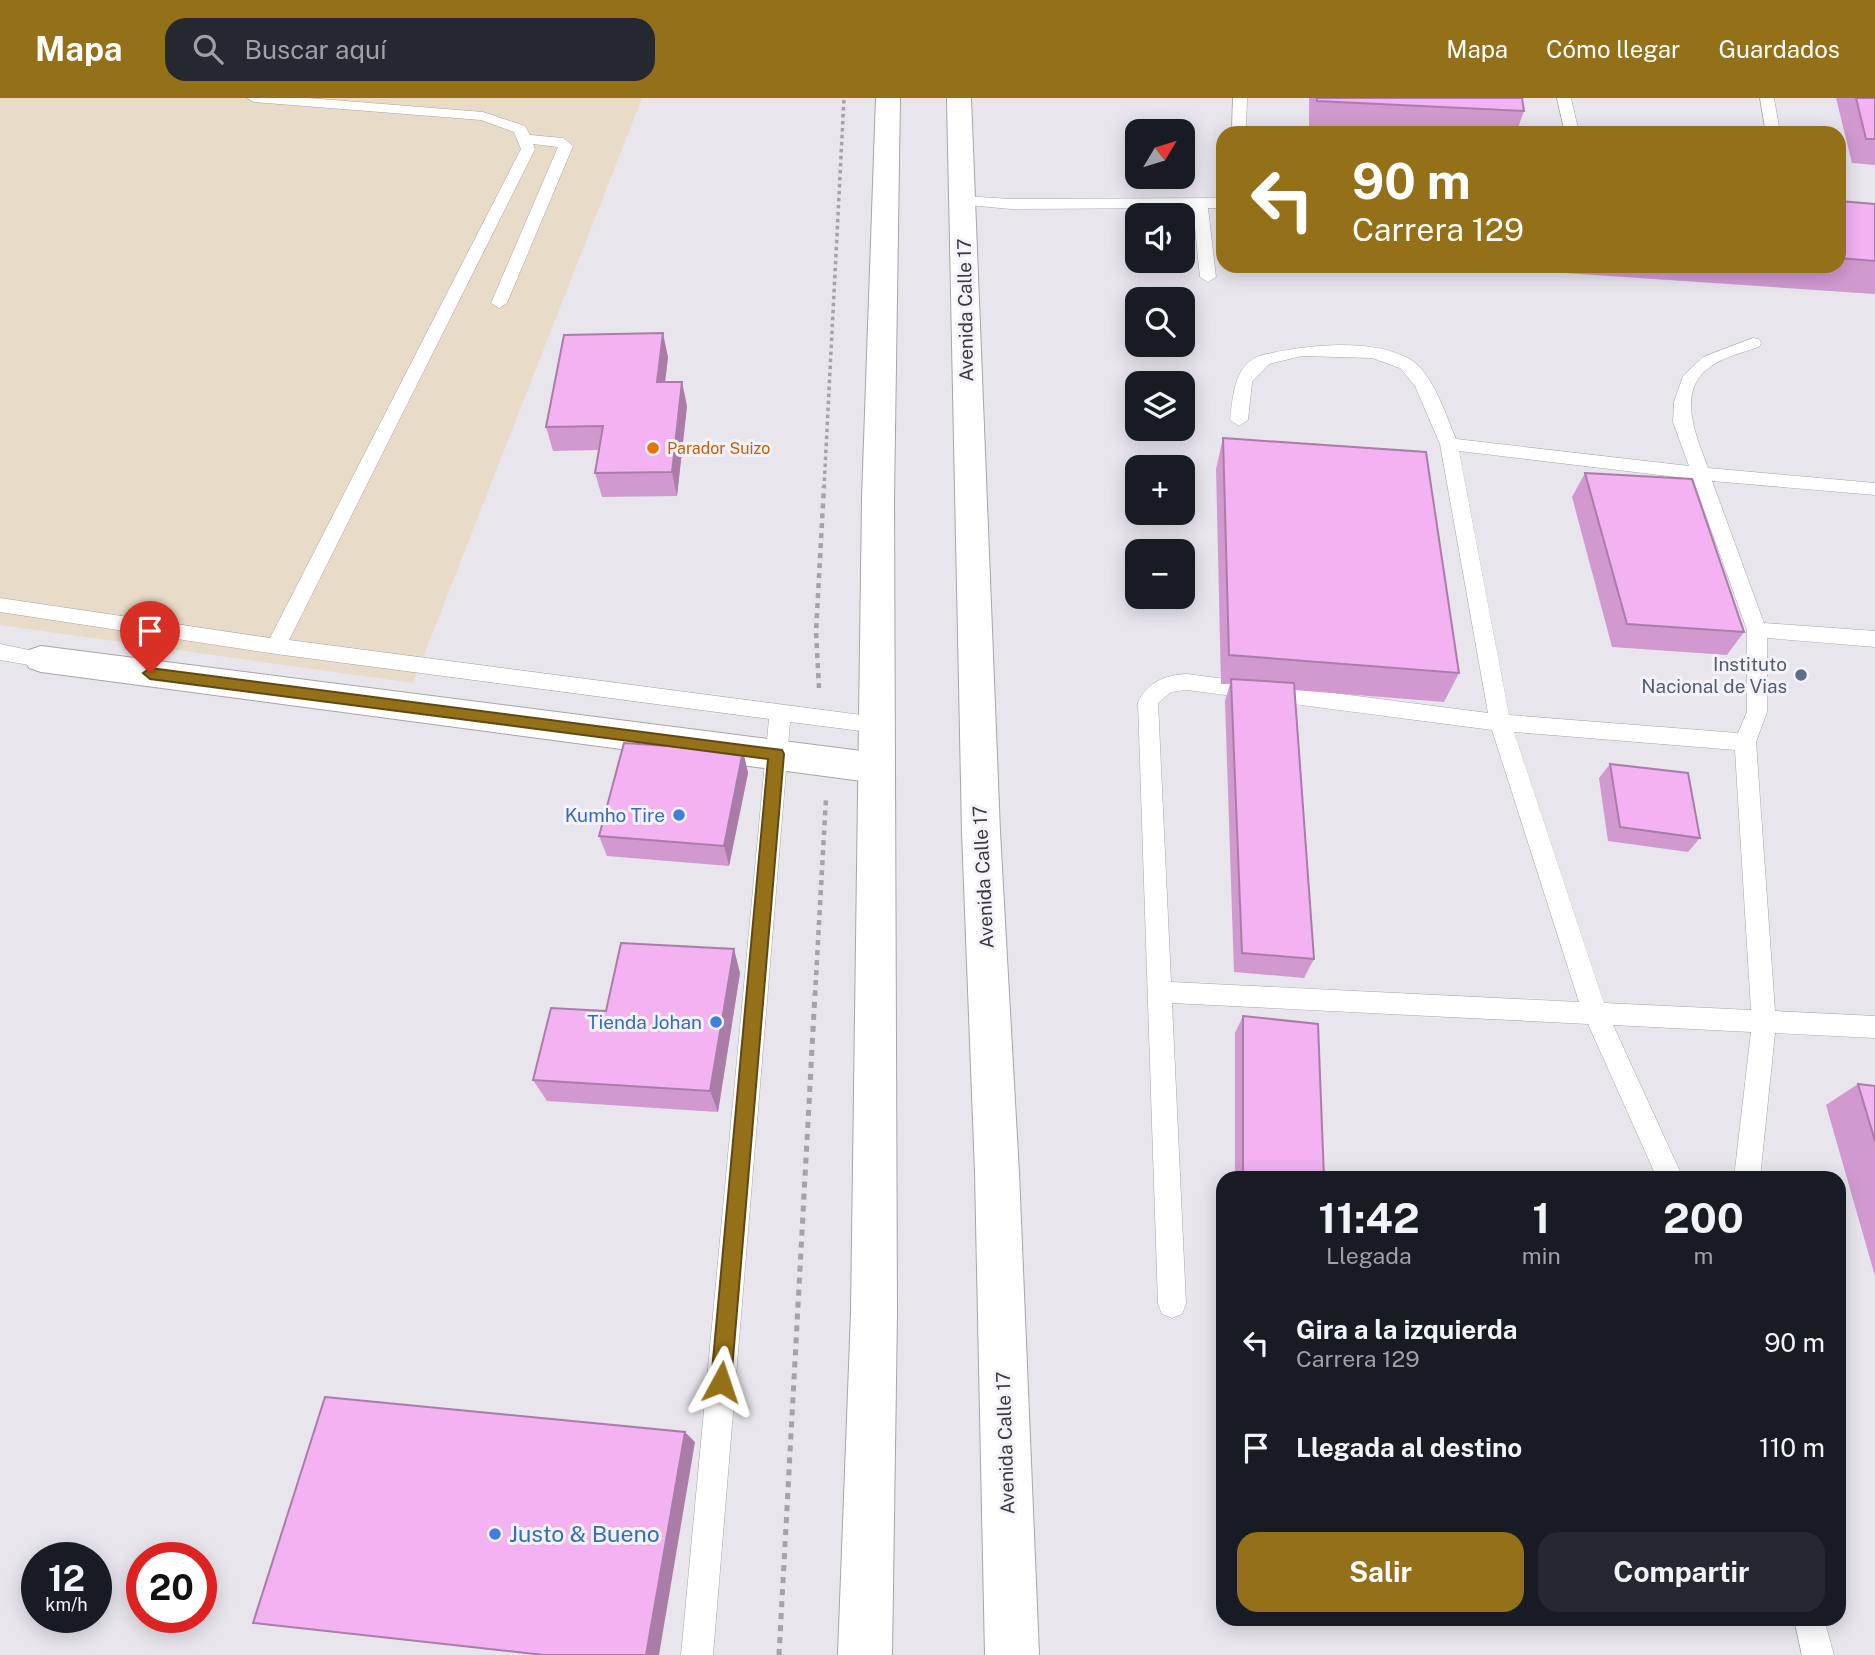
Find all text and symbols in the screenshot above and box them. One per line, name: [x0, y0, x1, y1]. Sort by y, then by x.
search box: [165, 18, 655, 81]
text: Mapa: [35, 30, 123, 68]
icon: search: [189, 30, 227, 68]
text: Buscar aquí: [245, 34, 386, 65]
text: Mapa: [1446, 35, 1508, 63]
text: Cómo llegar: [1546, 35, 1680, 63]
text: Guardados: [1718, 35, 1840, 63]
north arrow: [1125, 119, 1195, 189]
map controls: [1125, 119, 1195, 609]
text: 90 m: [1352, 152, 1471, 210]
icon: left: [1237, 154, 1328, 245]
button: sound: [1125, 203, 1195, 273]
text: Carrera 129: [1352, 211, 1524, 248]
street label: Avenida Calle 17: [953, 238, 977, 382]
button: search: [1125, 287, 1195, 357]
button: layers: [1125, 371, 1195, 441]
place label: Parador Suizo: [667, 439, 770, 458]
marker: Parador Suizo: [645, 440, 661, 456]
button: +: [1125, 455, 1195, 525]
button: −: [1125, 539, 1195, 609]
pin: [120, 601, 180, 673]
icon: arrive: [131, 612, 169, 650]
place label: Instituto Nacional de Vias: [1641, 653, 1787, 697]
marker: Instituto Nacional de Vias: [1793, 667, 1809, 683]
place label: Kumho Tire: [565, 804, 665, 826]
street label: Avenida Calle 17: [968, 805, 998, 949]
marker: Kumho Tire: [671, 807, 687, 823]
place label: Tienda Johan: [587, 1011, 702, 1033]
marker: Tienda Johan: [708, 1014, 724, 1030]
text: 11:42: [1318, 1193, 1420, 1242]
text: 1: [1532, 1193, 1550, 1242]
text: 200: [1663, 1193, 1744, 1242]
text: Llegada: [1326, 1242, 1412, 1269]
text: min: [1522, 1242, 1561, 1269]
text: m: [1693, 1242, 1713, 1269]
text: Gira a la izquierda: [1296, 1314, 1518, 1345]
icon: left: [1237, 1324, 1275, 1362]
text: 90 m: [1764, 1327, 1825, 1358]
position arrow: [684, 1345, 758, 1419]
text: Carrera 129: [1296, 1345, 1420, 1372]
street label: Avenida Calle 17: [992, 1371, 1018, 1515]
icon: arrive: [1237, 1429, 1275, 1467]
text: Llegada al destino: [1296, 1432, 1522, 1463]
text: 110 m: [1759, 1432, 1825, 1463]
place label: Justo & Bueno: [509, 1520, 660, 1547]
marker: Justo & Bueno: [487, 1526, 503, 1542]
button: Salir: [1237, 1532, 1524, 1612]
button: Compartir: [1538, 1532, 1825, 1612]
speed limit sign: 20: [126, 1542, 217, 1633]
text: 12: [48, 1558, 85, 1599]
text: km/h: [45, 1594, 88, 1615]

